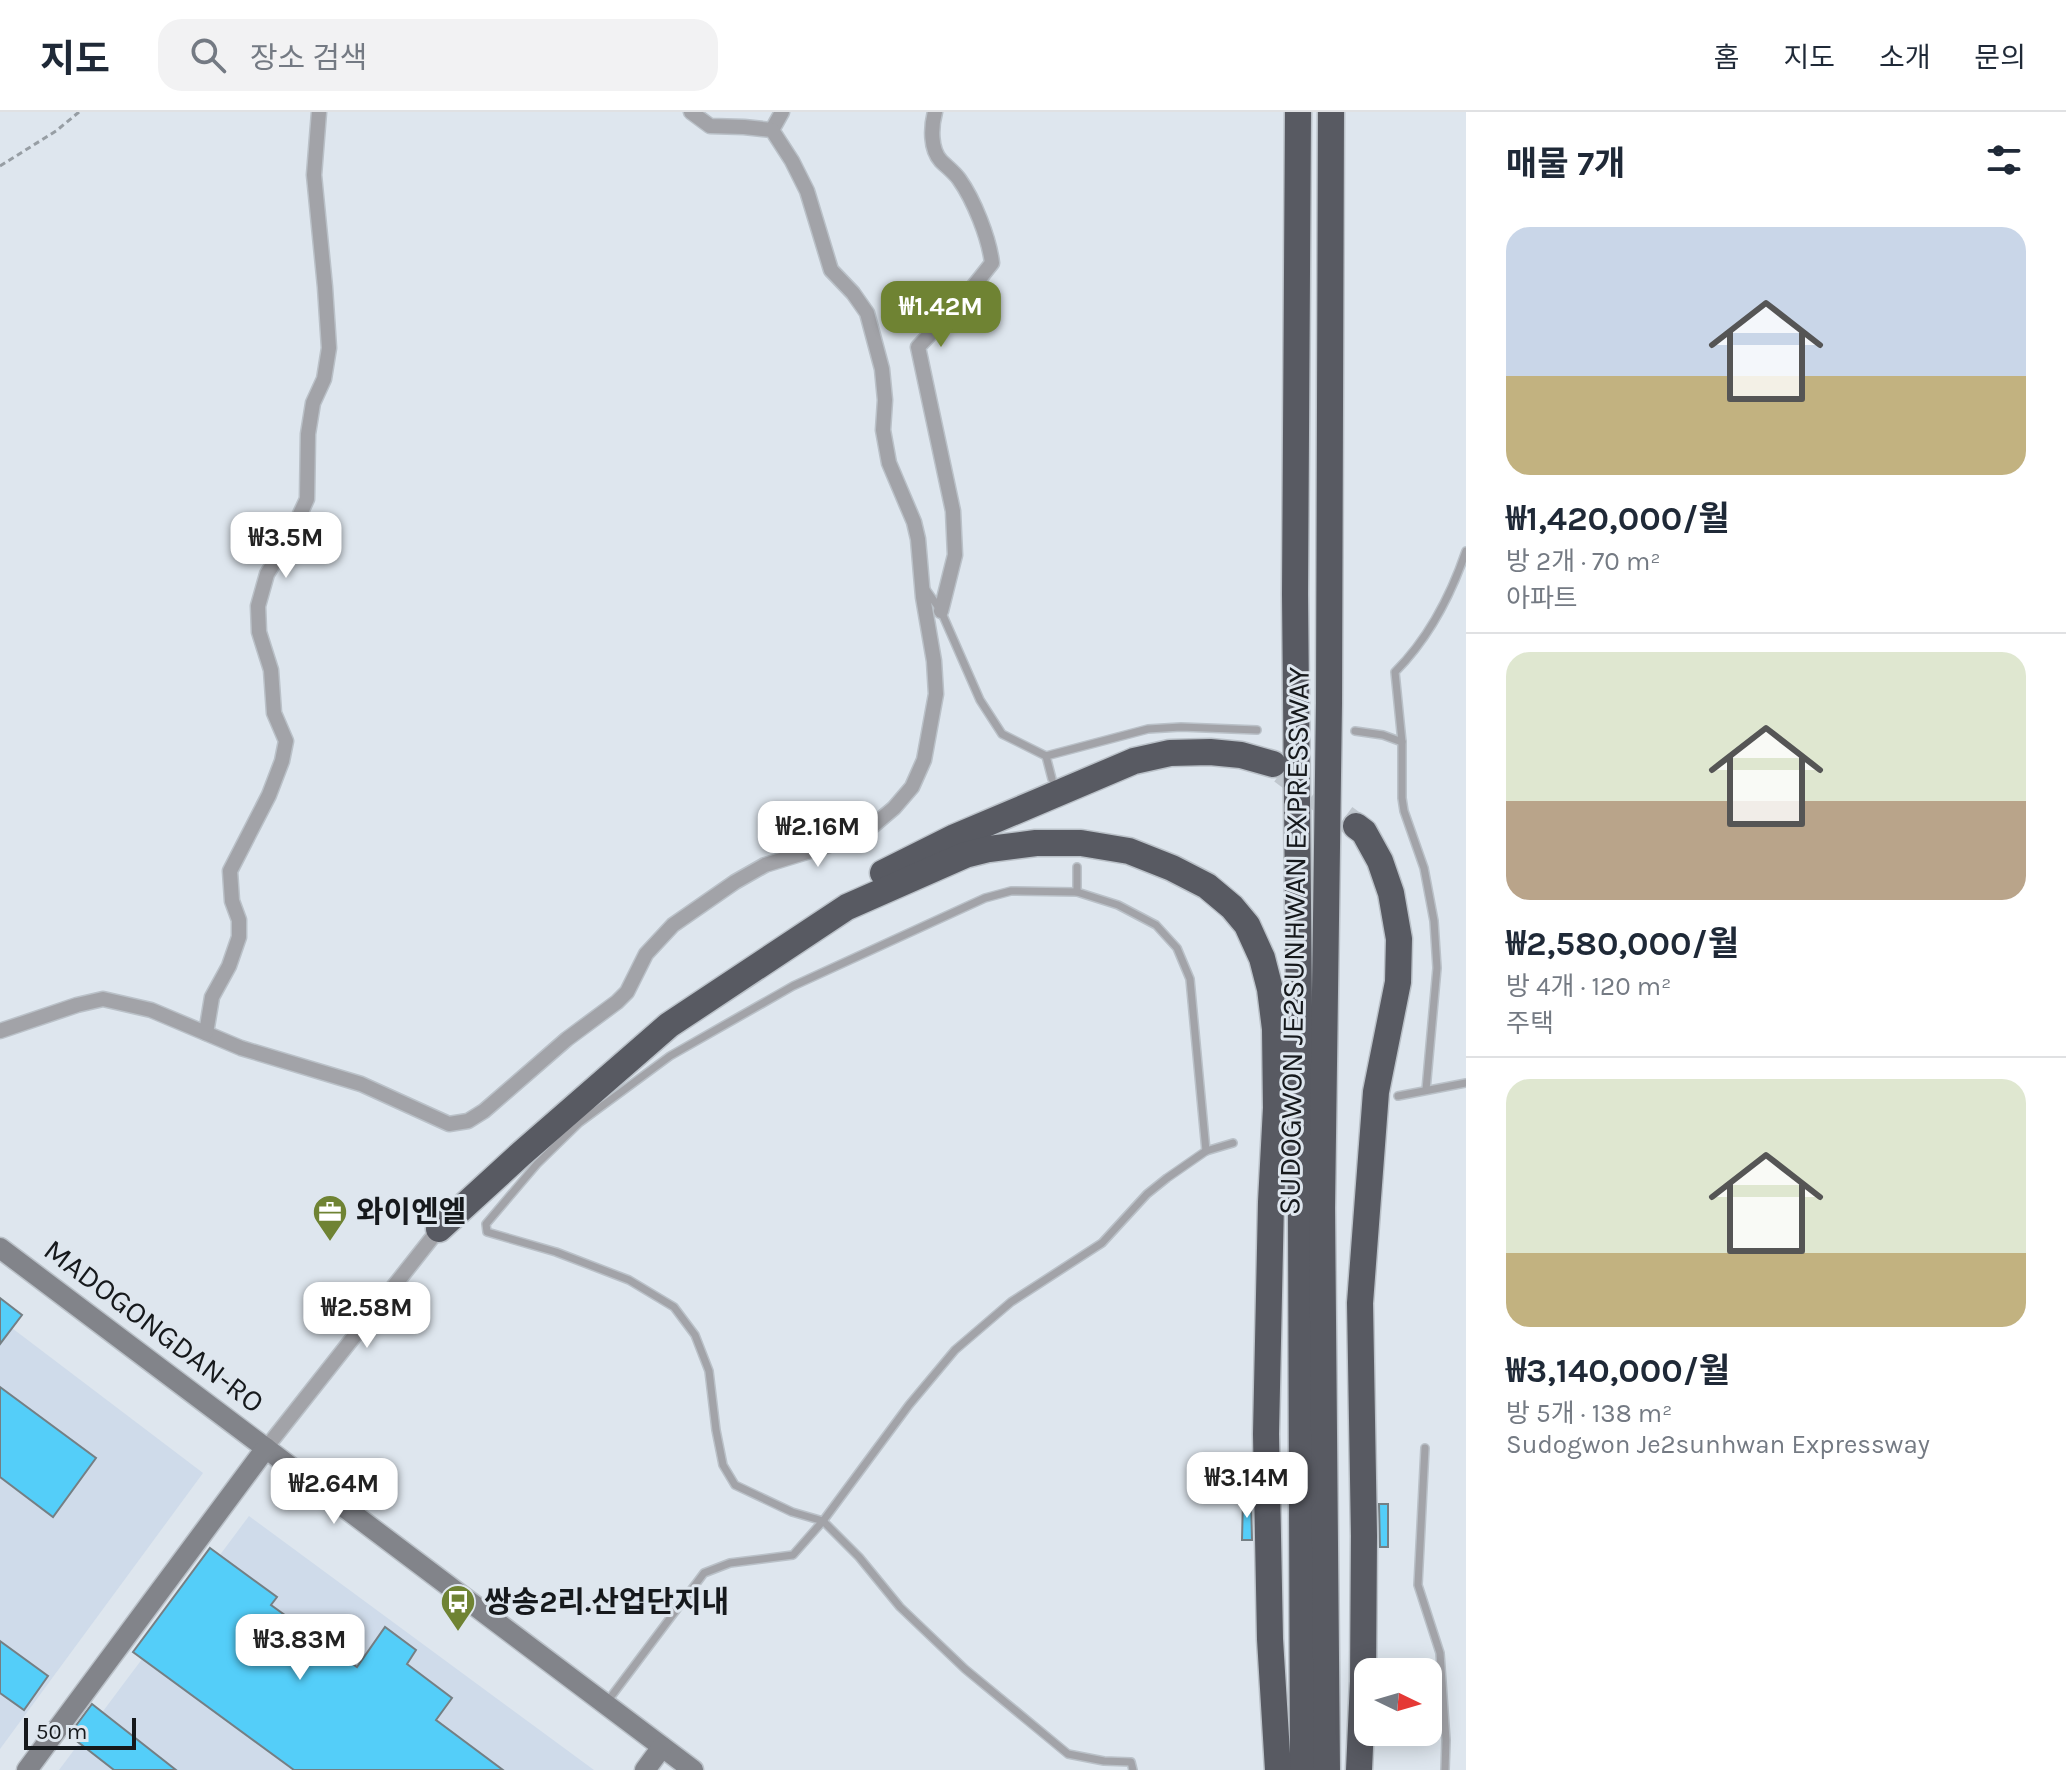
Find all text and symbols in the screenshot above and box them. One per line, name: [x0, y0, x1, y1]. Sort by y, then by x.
search box: [158, 19, 718, 91]
icon: search: [186, 33, 230, 77]
text: 지도: [40, 37, 110, 82]
text: 장소 검색: [250, 40, 367, 76]
text: 홈: [1714, 41, 1739, 74]
text: 지도: [1783, 41, 1835, 74]
text: 소개: [1879, 41, 1930, 74]
text: 문의: [1974, 41, 2026, 74]
icon: filters: [1982, 138, 2026, 182]
text: 매물 7개: [1506, 144, 1625, 184]
icon: home: [1694, 279, 1838, 423]
pin: ₩1.42M: [876, 281, 1006, 349]
text: ₩1.42M: [899, 291, 983, 322]
text: ₩1,420,000/월: [1506, 499, 1730, 539]
pin: ₩3.5M: [230, 512, 342, 580]
text: ₩3.5M: [249, 522, 323, 553]
text: 방 2개 · 70 m²: [1506, 546, 1661, 577]
text: 아파트: [1506, 583, 1578, 614]
street label: SUDOGWON JE2SUNHWAN EXPRESSWAY: [1271, 666, 1317, 1215]
icon: home: [1694, 704, 1838, 848]
pin: ₩2.16M: [753, 801, 883, 869]
text: ₩2.16M: [776, 811, 860, 842]
text: ₩2,580,000/월: [1506, 924, 1739, 964]
text: 방 4개 · 120 m²: [1506, 971, 1672, 1002]
text: 주택: [1506, 1008, 1554, 1039]
icon: home: [1694, 1131, 1838, 1275]
office icon: 와이엔엘: [311, 1193, 349, 1243]
place label: 와이엔엘: [356, 1194, 466, 1230]
street label: MADOGONGDAN-RO: [37, 1232, 271, 1420]
pin: ₩2.58M: [302, 1282, 432, 1350]
text: ₩2.58M: [321, 1292, 413, 1323]
text: ₩3,140,000/월: [1506, 1351, 1730, 1391]
text: 방 5개 · 138 m²: [1506, 1398, 1673, 1429]
text: Sudogwon Je2sunhwan Expressway: [1506, 1429, 1930, 1460]
pin: ₩3.14M: [1182, 1452, 1312, 1520]
pin: ₩2.64M: [269, 1458, 399, 1526]
text: ₩3.14M: [1205, 1462, 1289, 1493]
text: ₩2.64M: [289, 1468, 379, 1499]
bus stop icon: 쌍송2리.산업단지내: [439, 1583, 477, 1633]
place label: 쌍송2리.산업단지내: [484, 1584, 729, 1620]
pin: ₩3.83M: [235, 1614, 365, 1682]
text: ₩3.83M: [254, 1624, 346, 1655]
north arrow: [1354, 1658, 1442, 1746]
map controls: [1354, 1658, 1442, 1746]
scale bar: [24, 1714, 136, 1750]
text: 50 m: [36, 1719, 87, 1745]

